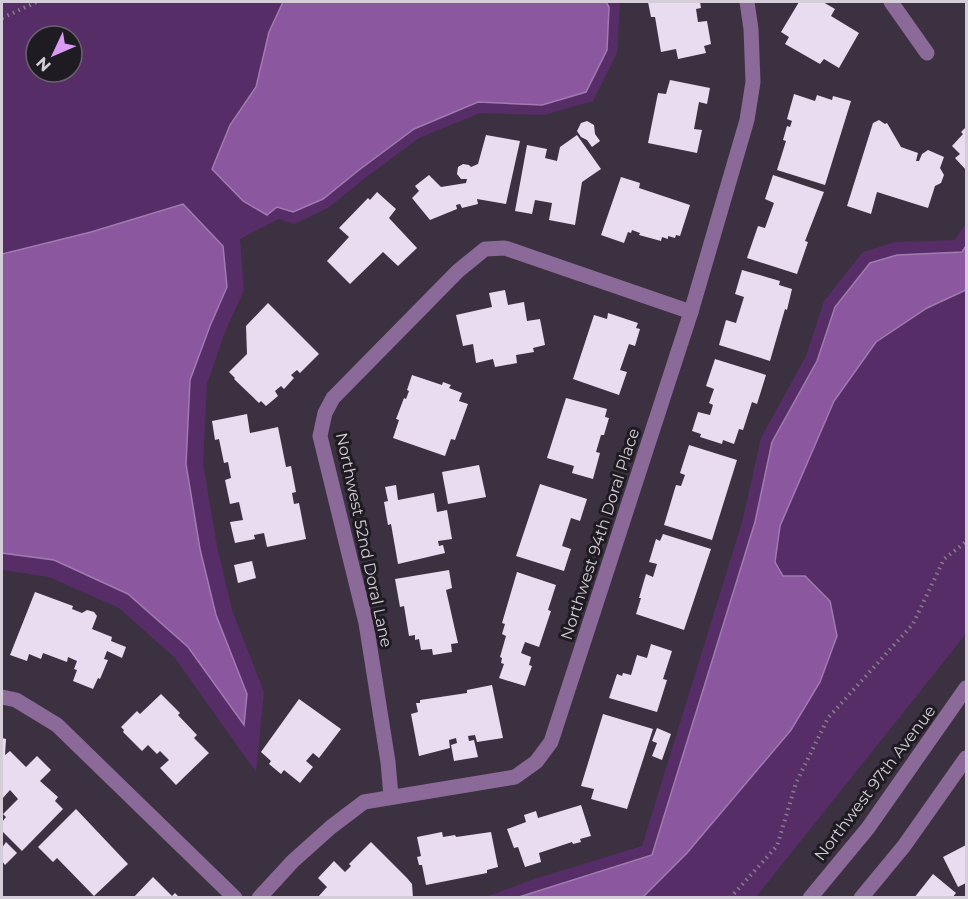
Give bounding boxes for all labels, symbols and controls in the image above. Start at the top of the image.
north arrow [24,24,84,84]
text: N [32,53,55,75]
street label: Northwest 94th Doral Place [557,426,643,642]
street label: Northwest 52nd Doral Lane [332,431,396,649]
street label: Northwest 97th Avenue [810,702,940,864]

